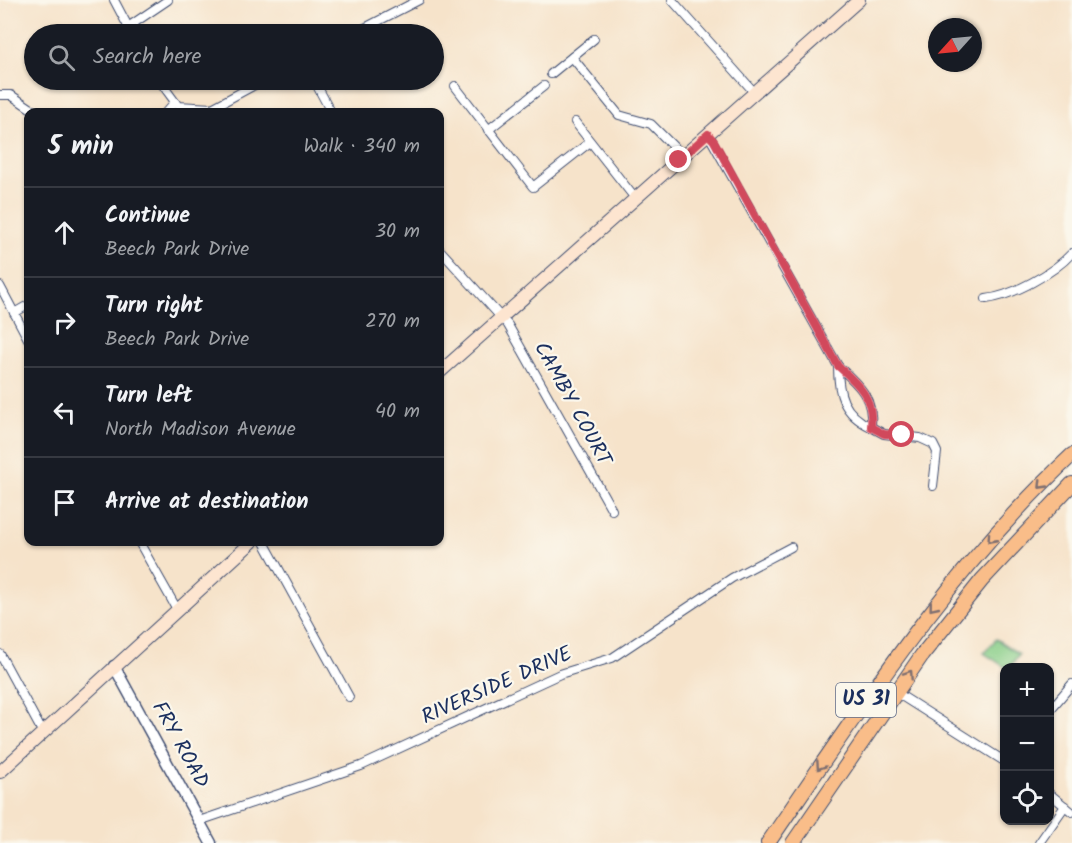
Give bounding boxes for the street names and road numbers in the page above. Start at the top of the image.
street label: CAMBY COURT [524,336,621,474]
street label: RIVERSIDE DRIVE [416,638,578,734]
road number: US 31 [836,683,896,717]
street label: FRY ROAD [142,695,218,795]

